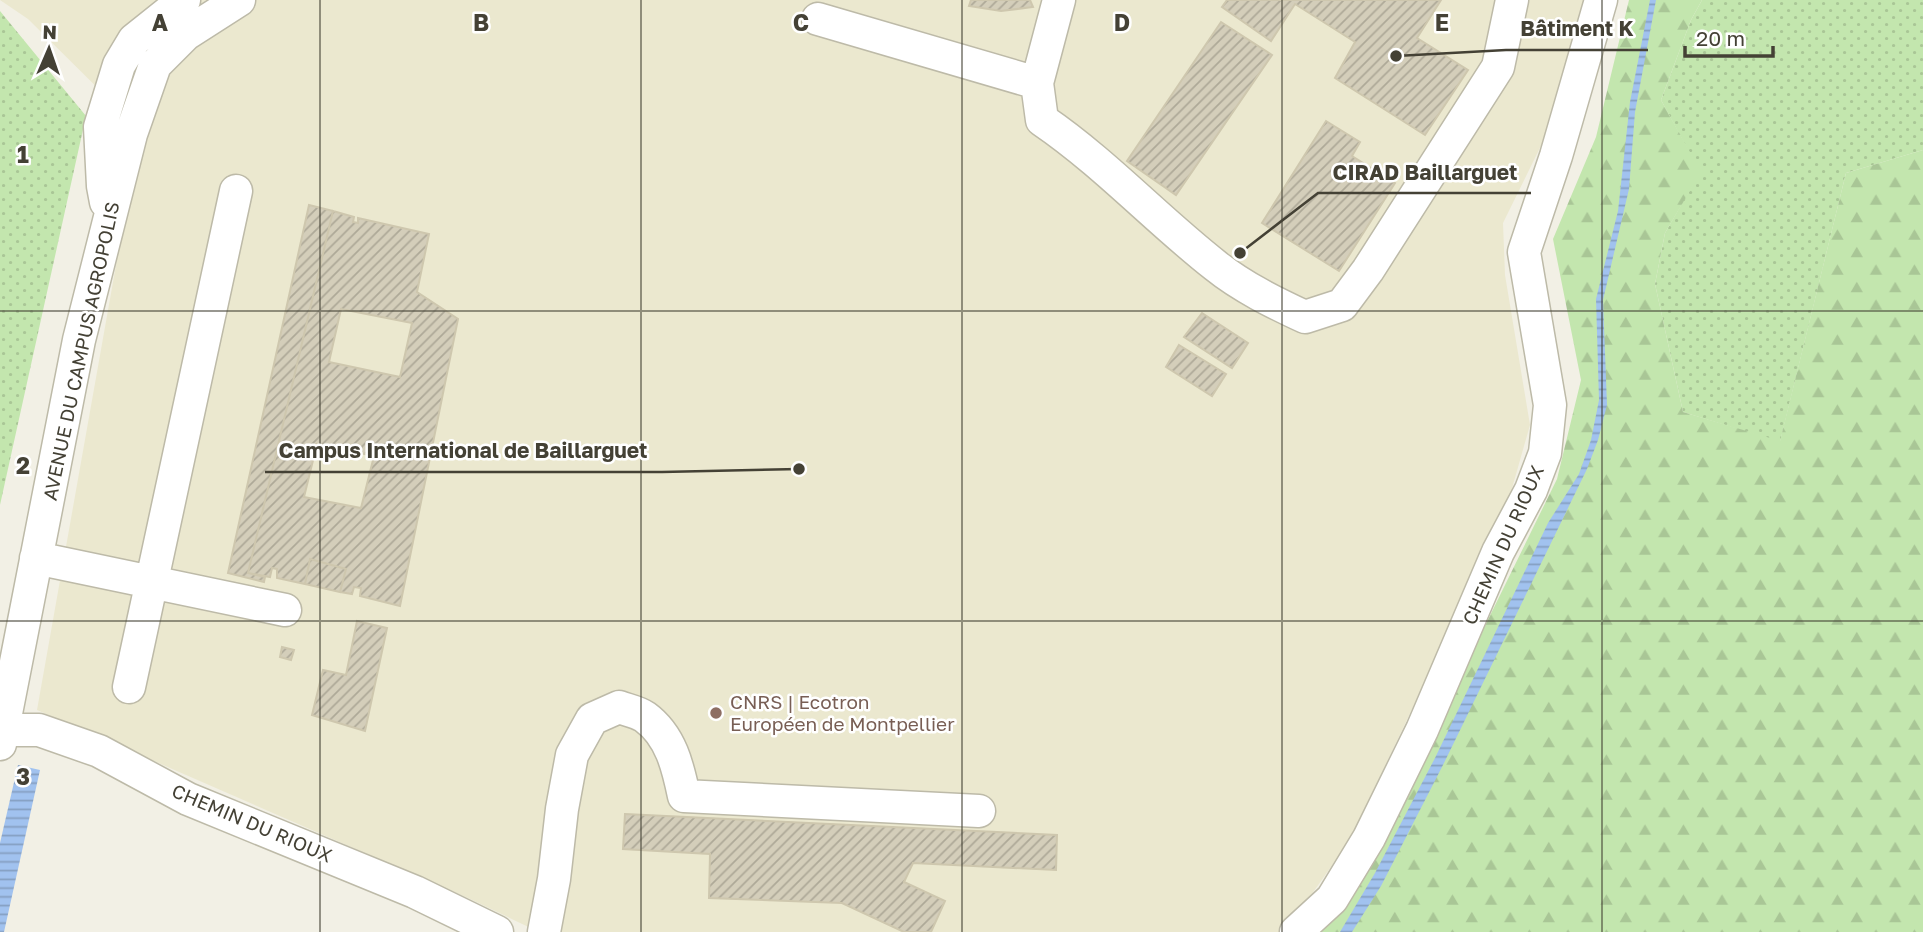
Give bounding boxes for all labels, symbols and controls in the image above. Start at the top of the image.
text: A [152,8,169,36]
text: B [473,8,489,36]
text: C [793,8,809,36]
text: D [1114,8,1130,36]
text: E [1435,8,1449,36]
callout: Bâtiment K [1506,8,1648,50]
north arrow [14,14,84,84]
scale bar [1685,14,1772,58]
text: Bâtiment K [1520,15,1634,41]
text: N [42,20,57,43]
text: 20 m [1696,25,1745,51]
text: 1 [17,140,29,168]
callout: CIRAD Baillarguet [1318,151,1531,193]
text: CIRAD Baillarguet [1333,159,1517,185]
street label: AVENUE DU CAMPUS AGROPOLIS [38,199,123,502]
callout: Campus International de Baillarguet [265,430,662,472]
text: Campus International de Baillarguet [278,437,648,463]
text: 2 [16,451,30,479]
street label: CHEMIN DU RIOUX [1457,462,1548,628]
place label: CNRS | Ecotron Européen de Montpellier [730,690,955,735]
marker: CNRS | Ecotron Européen de Montpellier [708,705,724,721]
text: 3 [16,762,30,790]
street label: CHEMIN DU RIOUX [169,778,336,867]

